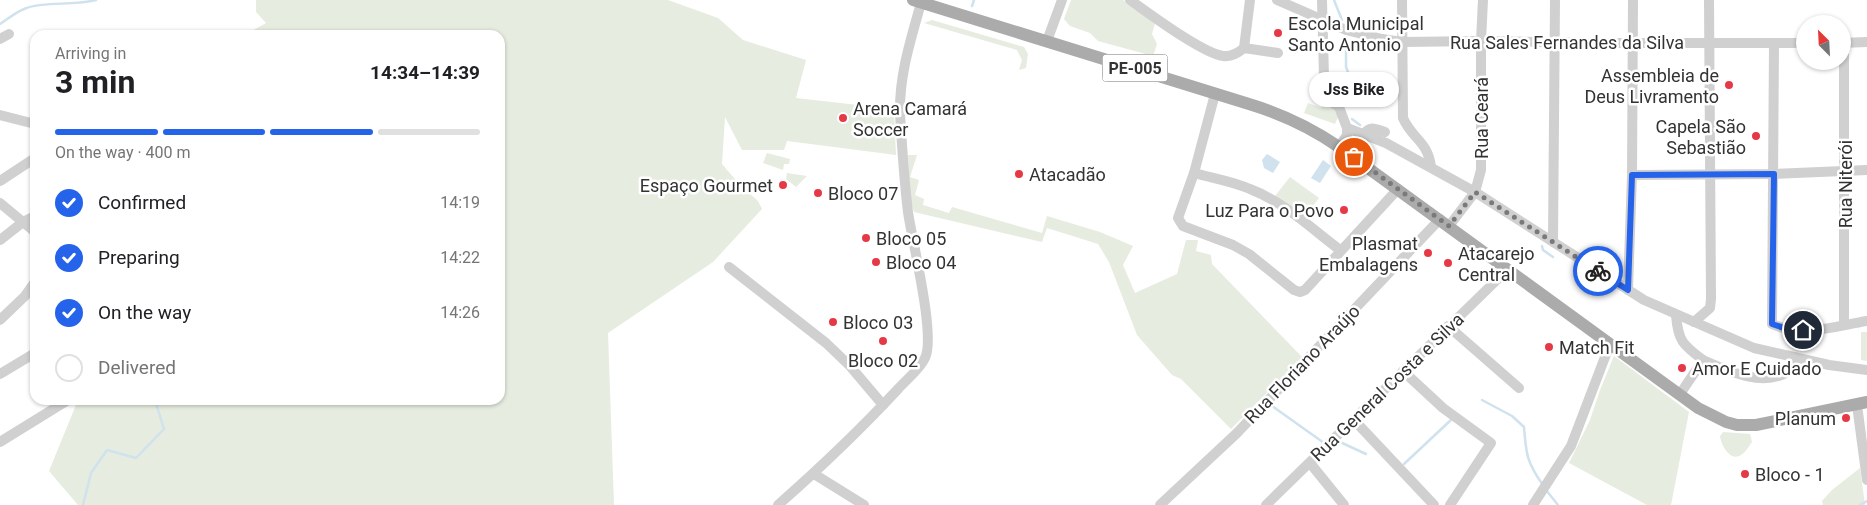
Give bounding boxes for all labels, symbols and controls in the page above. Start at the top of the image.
place label: Escola Municipal Santo Antonio [1288,13,1424,55]
north arrow [1796,15,1851,70]
map controls [1796,15,1851,70]
marker: Escola Municipal Santo Antonio [1272,27,1284,39]
street label: Rua Sales Fernandes da Silva [1450,32,1684,53]
text: Arriving in [55,44,126,63]
road number: PE-005 [1102,54,1168,82]
text: 14:34–14:39 [370,61,480,84]
text: 3 min [55,63,135,101]
place label: Assembleia de Deus Livramento [1584,65,1719,107]
callout: Jss Bike [1309,72,1399,107]
street label: Rua Ceará [1471,77,1492,159]
marker: Assembleia de Deus Livramento [1723,79,1735,91]
text: Jss Bike [1324,80,1384,99]
place label: Arena Camará Soccer [853,98,967,140]
marker: Arena Camará Soccer [837,112,849,124]
place label: Capela São Sebastião [1655,116,1746,158]
marker: Capela São Sebastião [1750,130,1762,142]
pin [1333,136,1375,178]
street label: Rua Niterói [1835,140,1856,228]
text: On the way · 400 m [55,143,191,162]
icon: bag [1340,143,1368,171]
place label: Atacadão [1029,164,1106,185]
marker: Atacadão [1013,168,1025,180]
place label: Espaço Gourmet [640,175,773,196]
marker: Espaço Gourmet [777,179,789,191]
place label: Bloco 07 [828,183,898,204]
marker: Bloco 07 [812,187,824,199]
icon: check [55,189,83,217]
text: Confirmed [98,191,186,214]
text: 14:19 [440,193,480,212]
place label: Luz Para o Povo [1205,200,1334,221]
marker: Luz Para o Povo [1338,204,1350,216]
place label: Bloco 05 [876,228,946,249]
marker: Bloco 05 [860,232,872,244]
place label: Plasmat Embalagens [1319,233,1418,275]
place label: Atacarejo Central [1458,243,1535,285]
icon: check [55,244,83,272]
text: Preparing [98,246,180,269]
courier [1573,246,1623,296]
marker: Plasmat Embalagens [1422,247,1434,259]
text: 14:22 [440,248,480,267]
place label: Bloco 04 [886,252,956,273]
marker: Bloco 04 [870,256,882,268]
marker: Atacarejo Central [1442,257,1454,269]
icon: bike [1584,257,1612,285]
icon: check [55,299,83,327]
street label: Rua Floriano Araújo [1240,300,1364,428]
text: On the way [98,301,191,324]
text: 14:26 [440,303,480,322]
street label: Rua General Costa e Silva [1306,309,1468,465]
pin [1782,309,1824,351]
place label: Bloco 03 [843,312,913,333]
marker: Bloco 03 [827,316,839,328]
icon: home [1789,316,1817,344]
marker: Bloco 02 [877,335,889,347]
place label: Match Fit [1559,337,1635,358]
marker: Match Fit [1543,341,1555,353]
place label: Bloco 02 [848,350,918,371]
text: Delivered [98,356,176,379]
place label: Amor E Cuidado [1692,358,1821,379]
marker: Amor E Cuidado [1676,362,1688,374]
place label: Planum [1775,408,1836,429]
marker: Planum [1840,412,1852,424]
place label: Bloco - 1 [1755,464,1825,485]
marker: Bloco - 1 [1739,468,1751,480]

